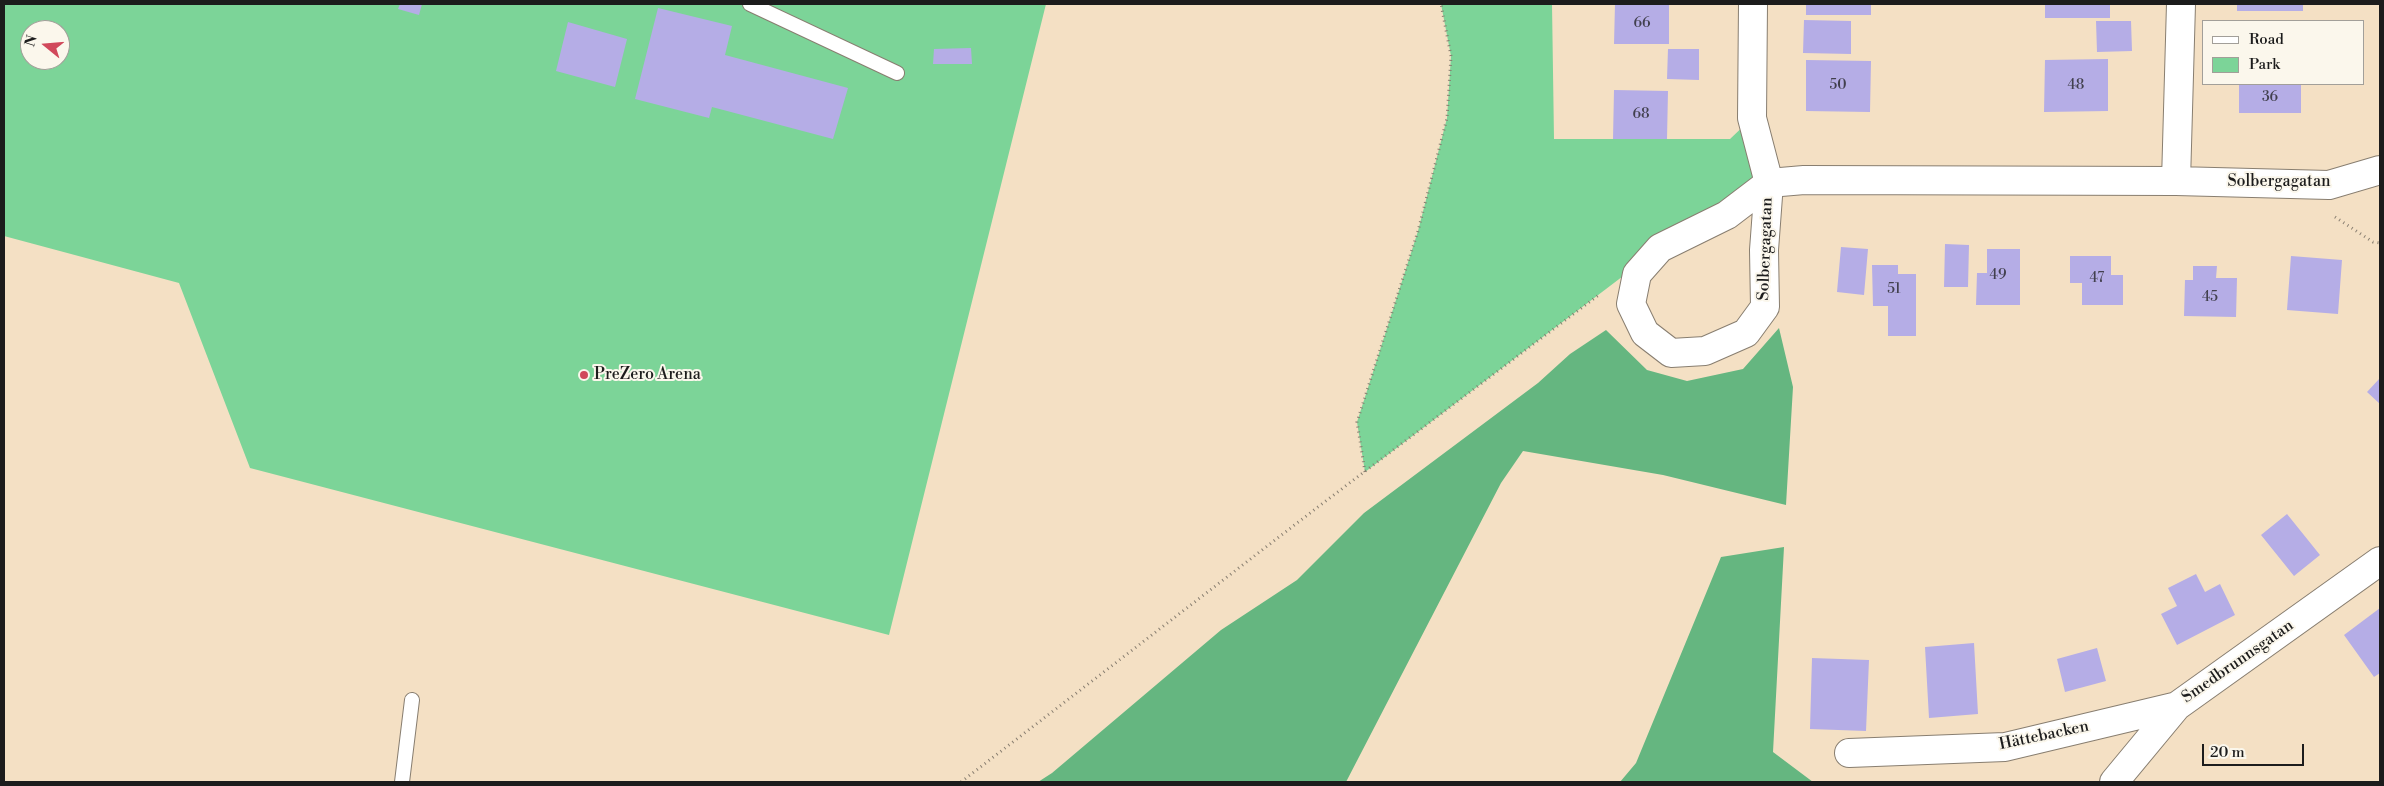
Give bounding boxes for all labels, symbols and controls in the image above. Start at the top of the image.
house number: 66 [1634,16,1650,32]
north arrow [20,20,70,70]
legend [2202,20,2364,85]
text: Road [2249,30,2284,49]
text: N [21,33,42,49]
text: Park [2249,55,2280,74]
house number: 50 [1830,78,1846,94]
house number: 48 [2068,78,2084,94]
house number: 36 [2262,90,2278,106]
house number: 68 [1632,107,1650,123]
street label: Solbergagatan [2227,172,2331,192]
street label: Solbergagatan [1755,197,1777,301]
house number: 49 [1990,268,2006,284]
house number: 47 [2090,271,2104,287]
house number: 51 [1887,282,1901,298]
house number: 45 [2202,290,2218,306]
place label: PreZero Arena [594,365,701,385]
marker: PreZero Arena [578,369,590,381]
street label: Smedbrunnsgatan [2178,616,2298,708]
street label: Hättebacken [1997,717,2091,755]
scale bar [2204,734,2306,766]
text: 20 m [2210,743,2245,762]

